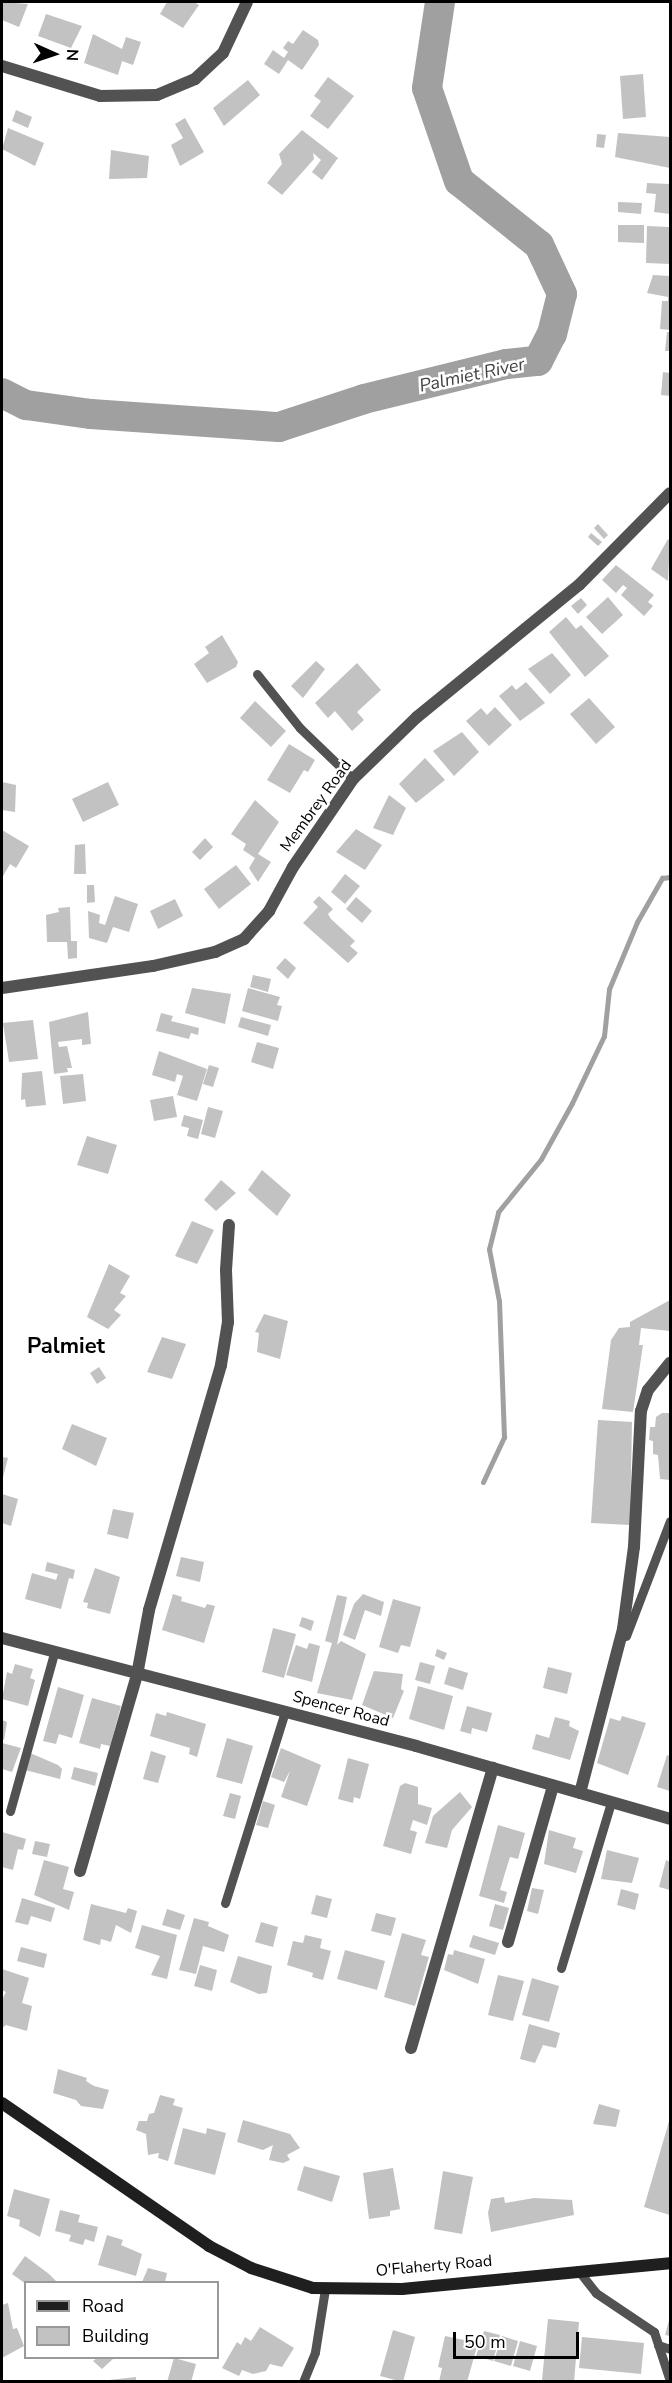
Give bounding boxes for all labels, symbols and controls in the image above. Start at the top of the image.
north arrow [24,24,84,84]
text: N [61,48,83,61]
water label: Palmiet River [417,353,527,397]
street label: Membrey Road [276,756,356,856]
district label: Palmiet [27,1334,105,1360]
street label: Spencer Road [290,1687,392,1731]
street label: O'Flaherty Road [375,2251,493,2281]
legend [24,2281,219,2359]
text: Road [82,2294,124,2318]
scale bar [456,2320,582,2358]
text: Building [82,2324,149,2348]
text: 50 m [464,2330,506,2354]

